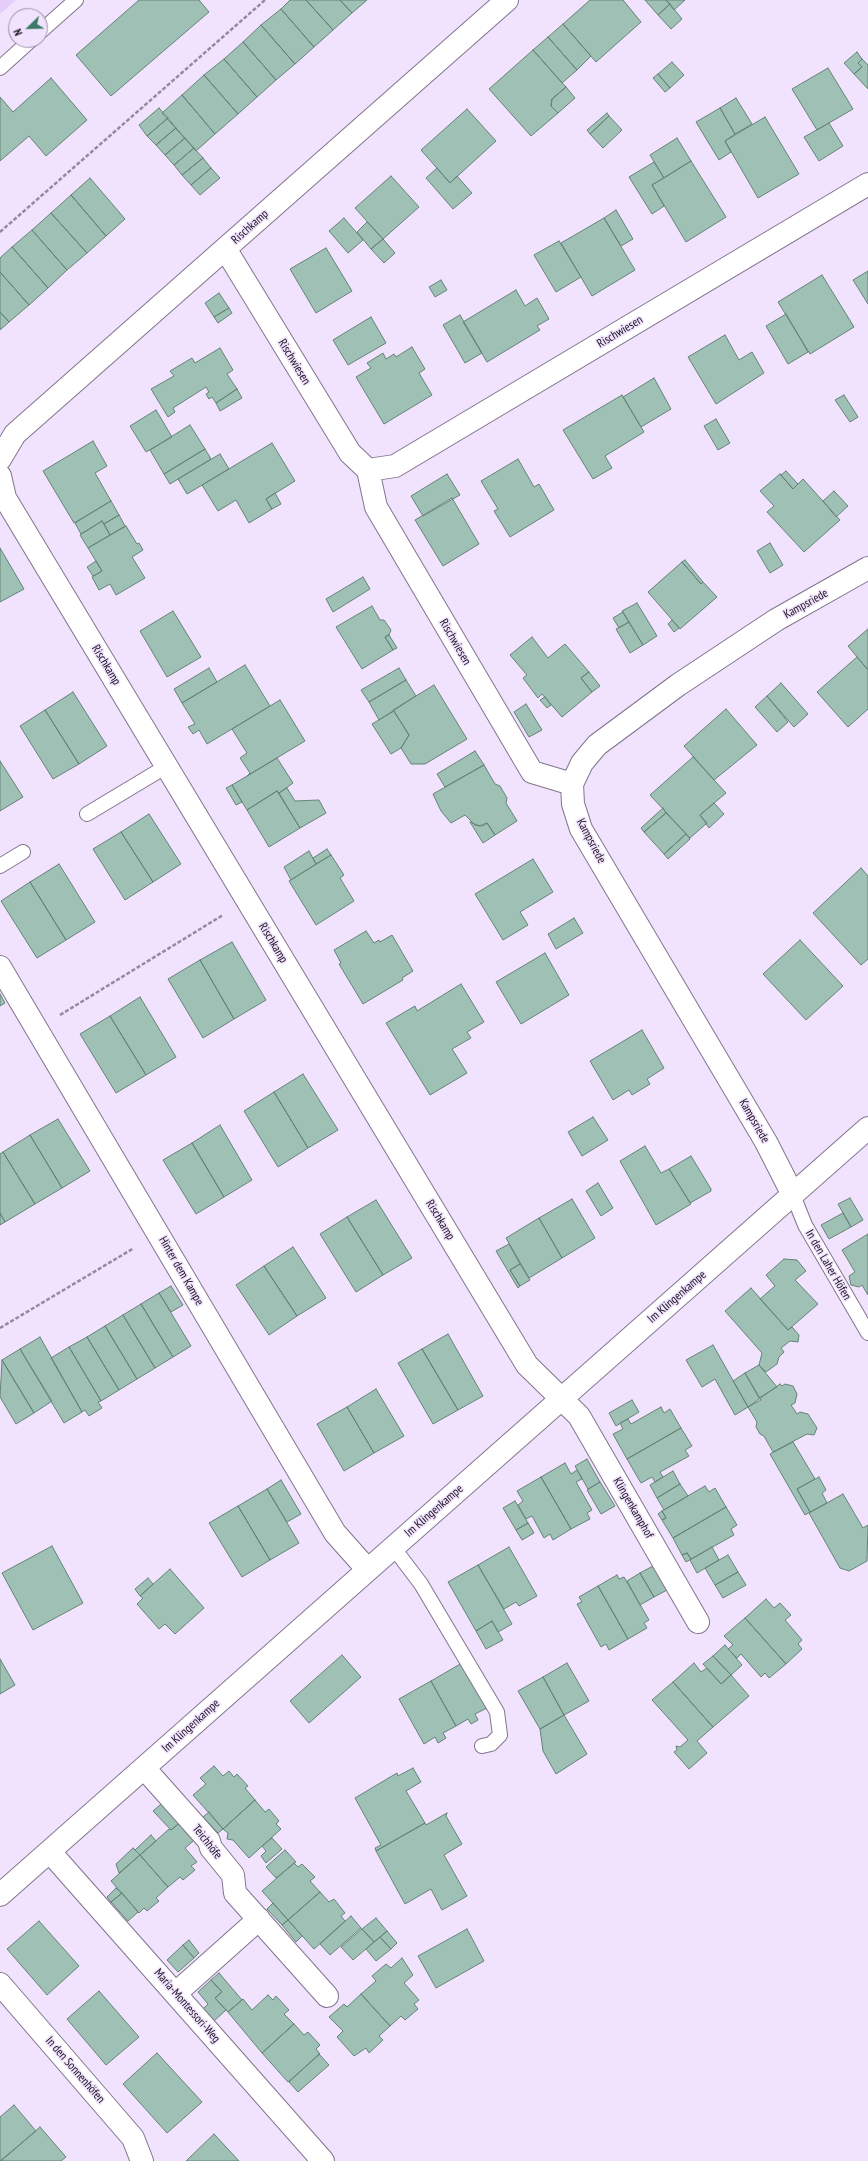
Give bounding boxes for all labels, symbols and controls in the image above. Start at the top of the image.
north arrow [8,8,48,48]
text: N [10,27,25,38]
street label: Rischkamp [229,207,271,247]
street label: Rischwiesen [594,313,646,351]
street label: Rischwiesen [275,336,313,388]
street label: Kampsriede [781,586,831,622]
street label: Rischwiesen [436,616,474,668]
street label: Rischkamp [88,642,124,688]
street label: Kampsriede [573,816,609,866]
street label: Rischkamp [255,920,291,966]
street label: Kampsriede [736,1096,772,1146]
street label: Rischkamp [422,1197,458,1243]
street label: In den Laher Höfen [802,1227,854,1303]
street label: Hinter dem Kampe [155,1234,207,1308]
street label: Im Klingenkampe [645,1268,709,1326]
street label: Klingenkamphof [610,1475,656,1541]
street label: Im Klingenkampe [402,1482,466,1540]
street label: Im Klingenkampe [159,1696,223,1756]
street label: Teichhöfe [189,1822,225,1862]
street label: Maria-Montessori-Weg [151,1966,223,2046]
street label: In den Sonnenhöfen [42,2034,108,2106]

